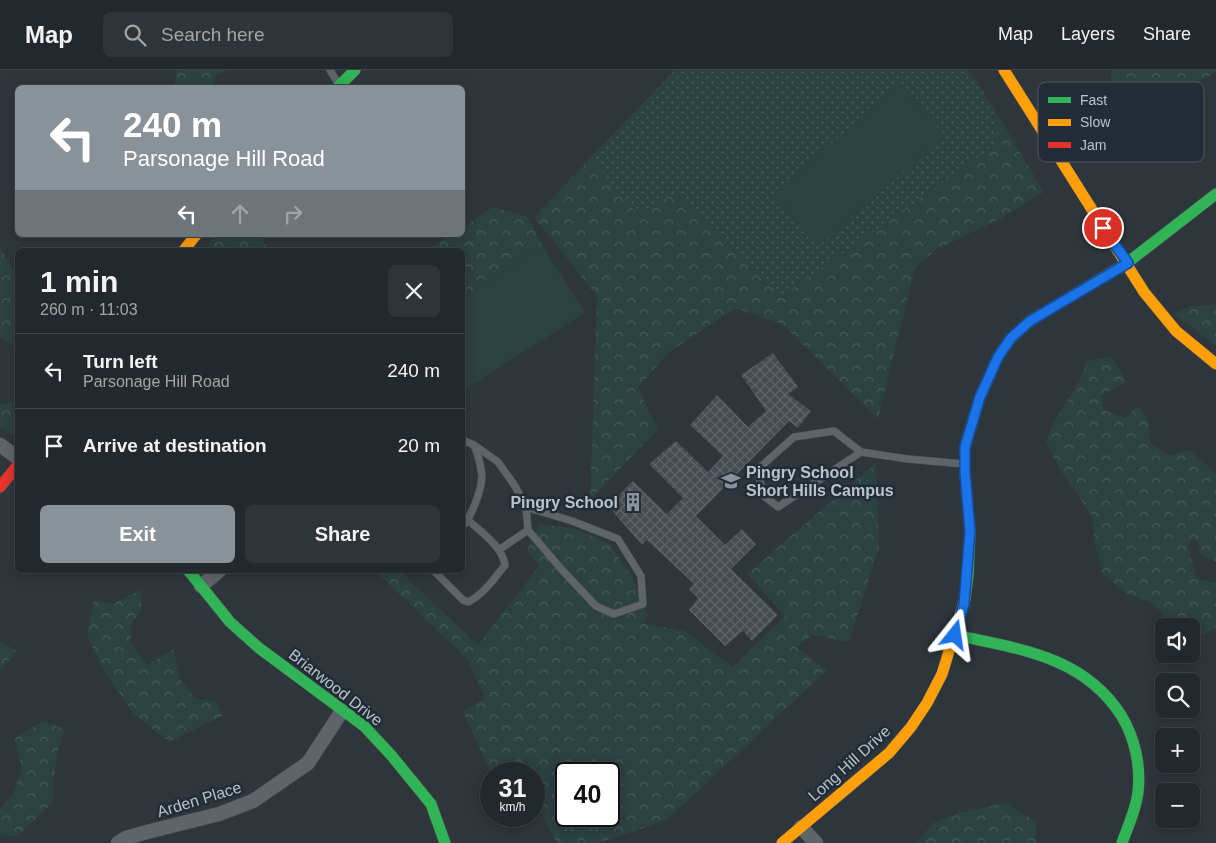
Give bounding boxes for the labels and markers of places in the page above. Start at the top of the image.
pin [1082,207,1124,249]
place label: Pingry School Short Hills Campus [746,464,894,499]
school or university icon: Pingry School Short Hills Campus [720,470,742,492]
building icon: Pingry School [622,491,644,513]
place label: Pingry School [510,494,618,511]

